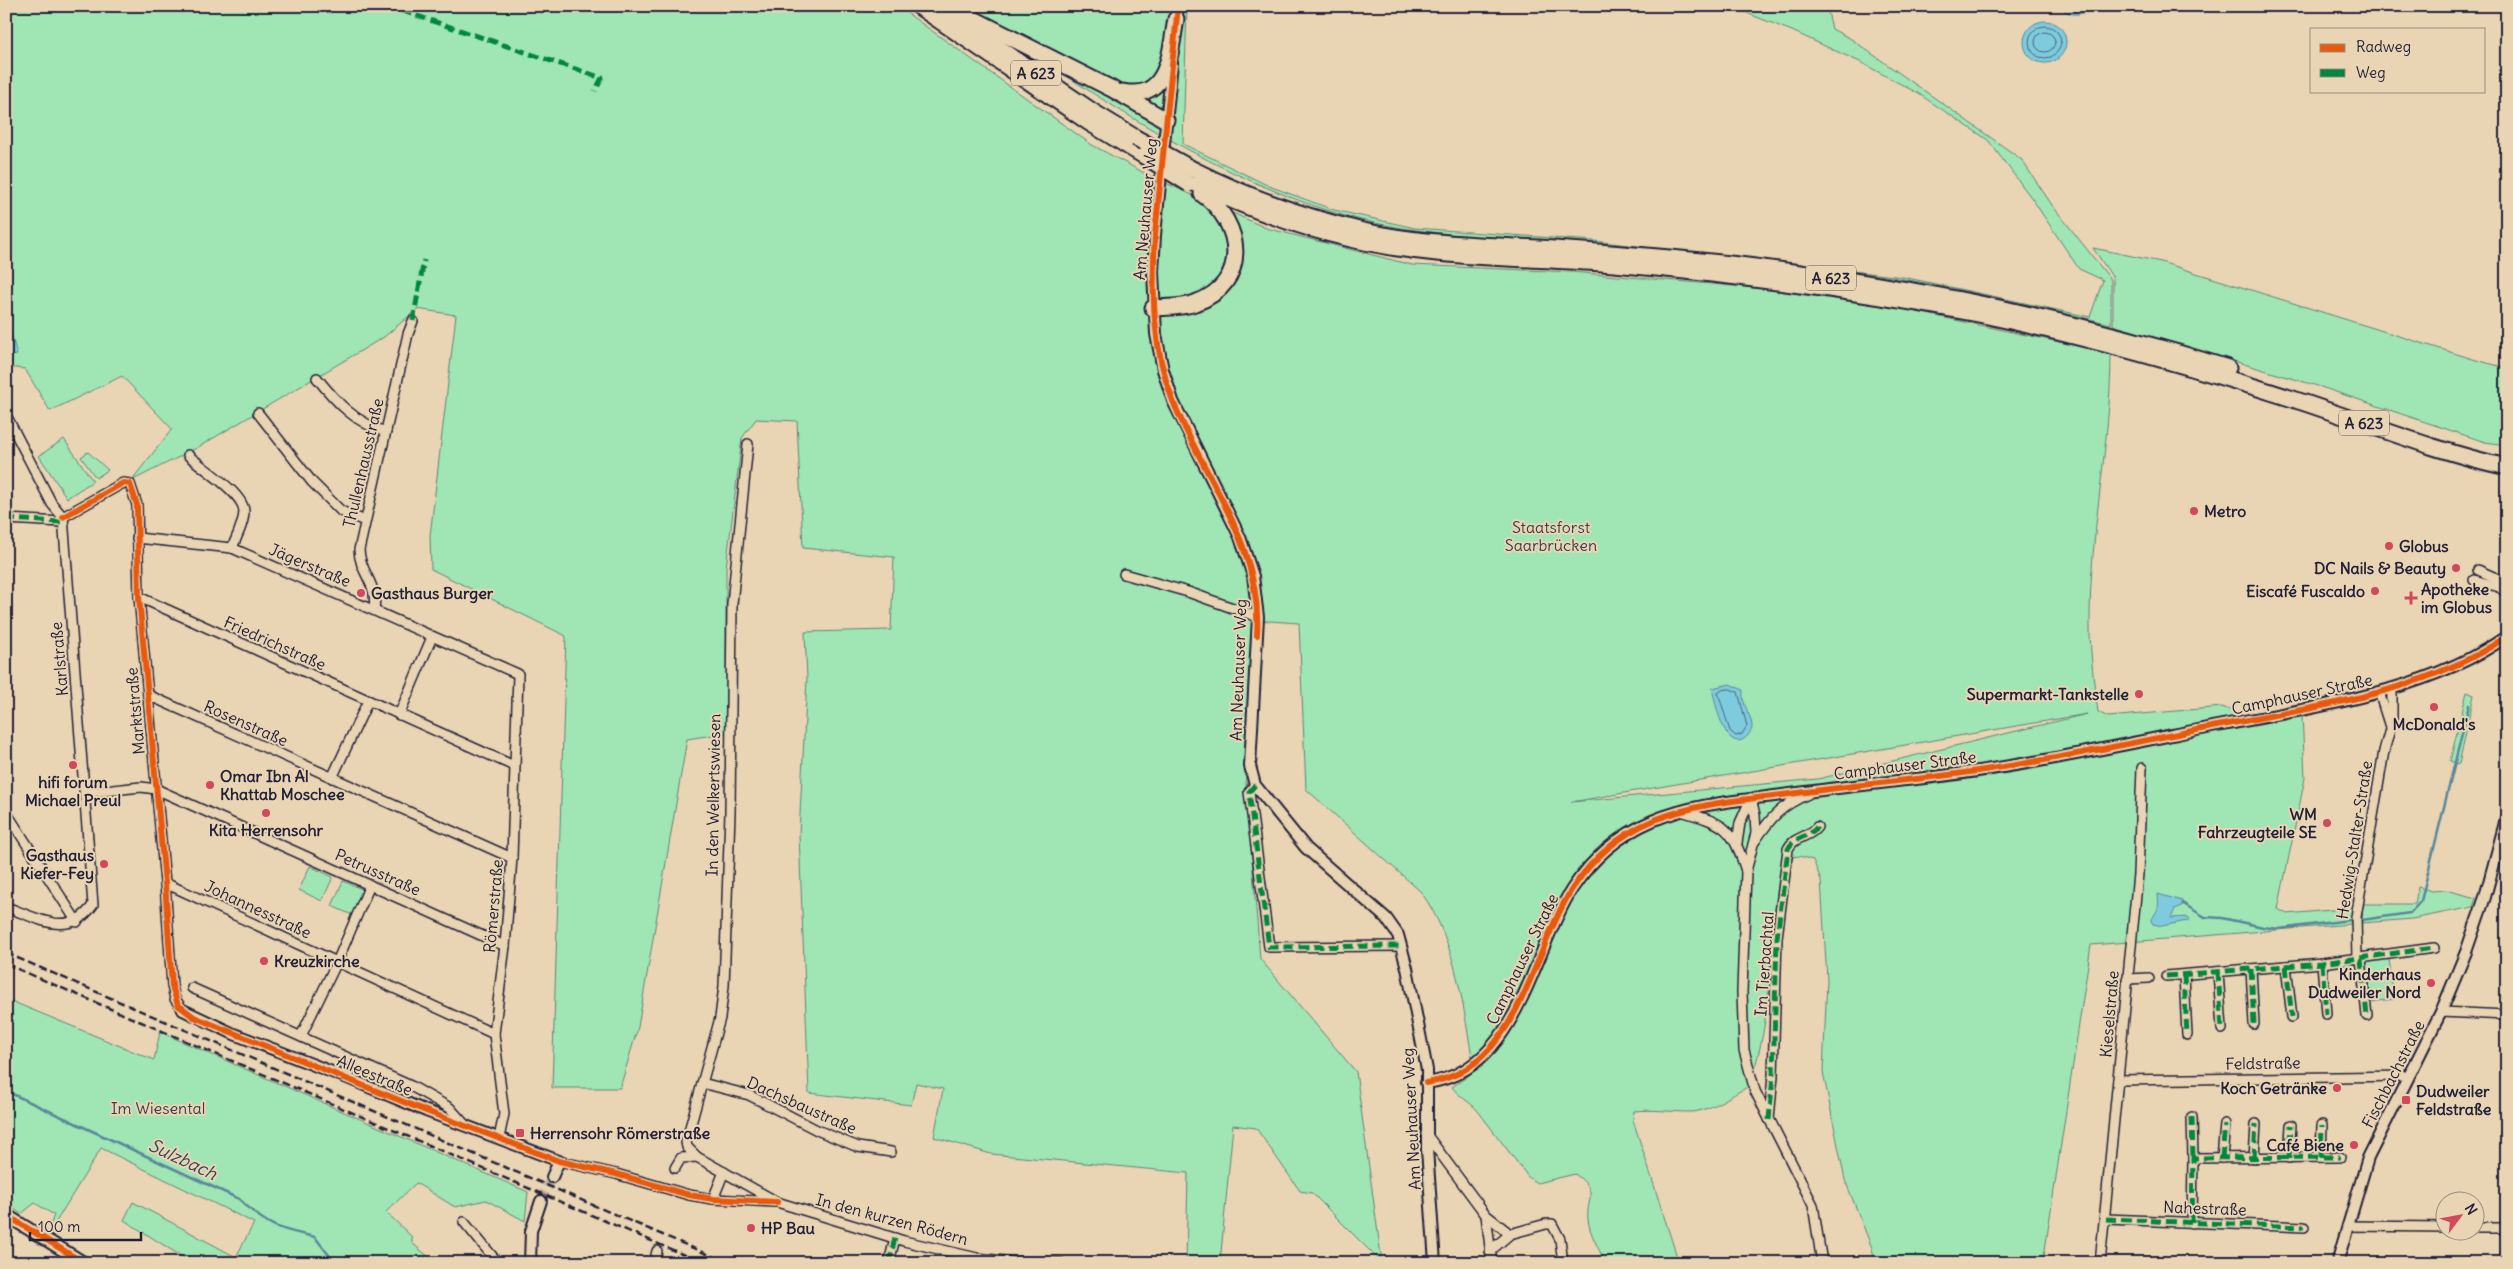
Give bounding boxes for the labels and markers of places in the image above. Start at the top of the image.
place label: Metro [2204,501,2246,521]
marker: Metro [2188,505,2200,517]
place label: Globus [2399,536,2449,556]
marker: Globus [2383,540,2395,552]
place label: DC Nails & Beauty [2314,558,2446,579]
marker: DC Nails & Beauty [2450,562,2462,574]
place label: Apotheke im Globus [2421,579,2492,617]
place label: Eiscafé Fuscaldo [2246,581,2365,601]
place label: Gasthaus Burger [371,583,494,604]
marker: Eiscafé Fuscaldo [2369,585,2381,597]
marker: Gasthaus Burger [355,587,367,599]
marker: Apotheke im Globus [2405,592,2417,604]
place label: Supermarkt-Tankstelle [1967,684,2129,705]
marker: Supermarkt-Tankstelle [2133,688,2145,700]
marker: McDonald's [2428,701,2440,713]
place label: McDonald's [2393,714,2475,734]
marker: hifi forum Michael Preul [67,759,79,771]
place label: Omar Ibn Al Khattab Moschee [220,766,345,804]
place label: hifi forum Michael Preul [25,772,121,810]
marker: Omar Ibn Al Khattab Moschee [204,779,216,791]
place label: WM Fahrzeugteile SE [2198,804,2317,843]
marker: Kita Herrensohr [260,807,272,819]
marker: WM Fahrzeugteile SE [2321,817,2333,829]
place label: Kita Herrensohr [209,820,324,840]
place label: Gasthaus Kiefer-Fey [20,845,94,884]
marker: Gasthaus Kiefer-Fey [98,858,110,870]
place label: Kreuzkirche [274,951,360,971]
marker: Kreuzkirche [258,955,270,967]
place label: Kinderhaus Dudweiler Nord [2308,964,2422,1002]
marker: Kinderhaus Dudweiler Nord [2425,977,2437,989]
place label: Koch Getränke [2220,1078,2327,1098]
place label: Dudweiler Feldstraße [2416,1081,2492,1119]
marker: Koch Getränke [2331,1082,2343,1094]
marker: Dudweiler Feldstraße [2400,1094,2412,1106]
place label: Herrensohr Römerstraße [530,1123,710,1143]
marker: Herrensohr Römerstraße [514,1127,526,1139]
place label: Café Biene [2267,1135,2344,1155]
marker: Café Biene [2348,1139,2360,1151]
place label: HP Bau [761,1218,815,1238]
marker: HP Bau [745,1222,757,1234]

